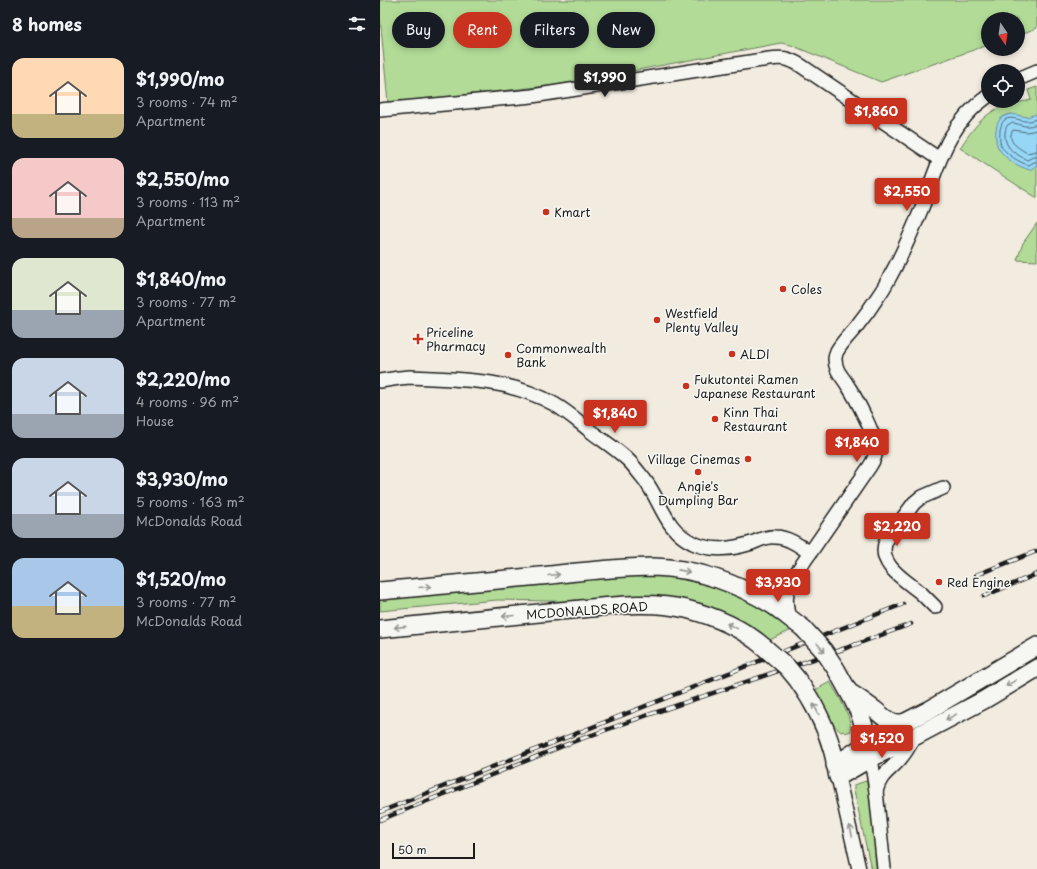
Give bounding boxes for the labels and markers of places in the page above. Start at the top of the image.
pin: $1,990 [572,64,638,98]
pin: $1,860 [843,98,909,132]
pin: $2,550 [874,178,940,212]
place label: Kmart [554,203,591,221]
marker: Kmart [541,207,551,217]
place label: Coles [791,280,822,298]
marker: Coles [778,284,788,294]
place label: Westfield Plenty Valley [665,304,738,336]
marker: Westfield Plenty Valley [652,315,662,325]
place label: Priceline Pharmacy [426,323,486,355]
marker: Priceline Pharmacy [413,334,423,344]
place label: Commonwealth Bank [516,339,606,371]
place label: ALDI [740,345,770,363]
marker: ALDI [727,349,737,359]
marker: Commonwealth Bank [503,350,513,360]
place label: Fukutontei Ramen Japanese Restaurant [694,370,816,402]
marker: Fukutontei Ramen Japanese Restaurant [681,381,691,391]
pin: $1,840 [582,400,648,434]
place label: Kinn Thai Restaurant [723,403,787,435]
marker: Kinn Thai Restaurant [710,414,720,424]
pin: $1,840 [824,429,890,463]
place label: Village Cinemas [648,450,740,468]
marker: Village Cinemas [743,454,753,464]
marker: Angie's Dumpling Bar [693,467,703,477]
place label: Angie's Dumpling Bar [658,477,739,509]
pin: $2,220 [864,513,930,547]
pin: $3,930 [745,569,811,603]
place label: Red Engine [947,573,1011,591]
marker: Red Engine [934,577,944,587]
pin: $1,520 [849,725,915,759]

